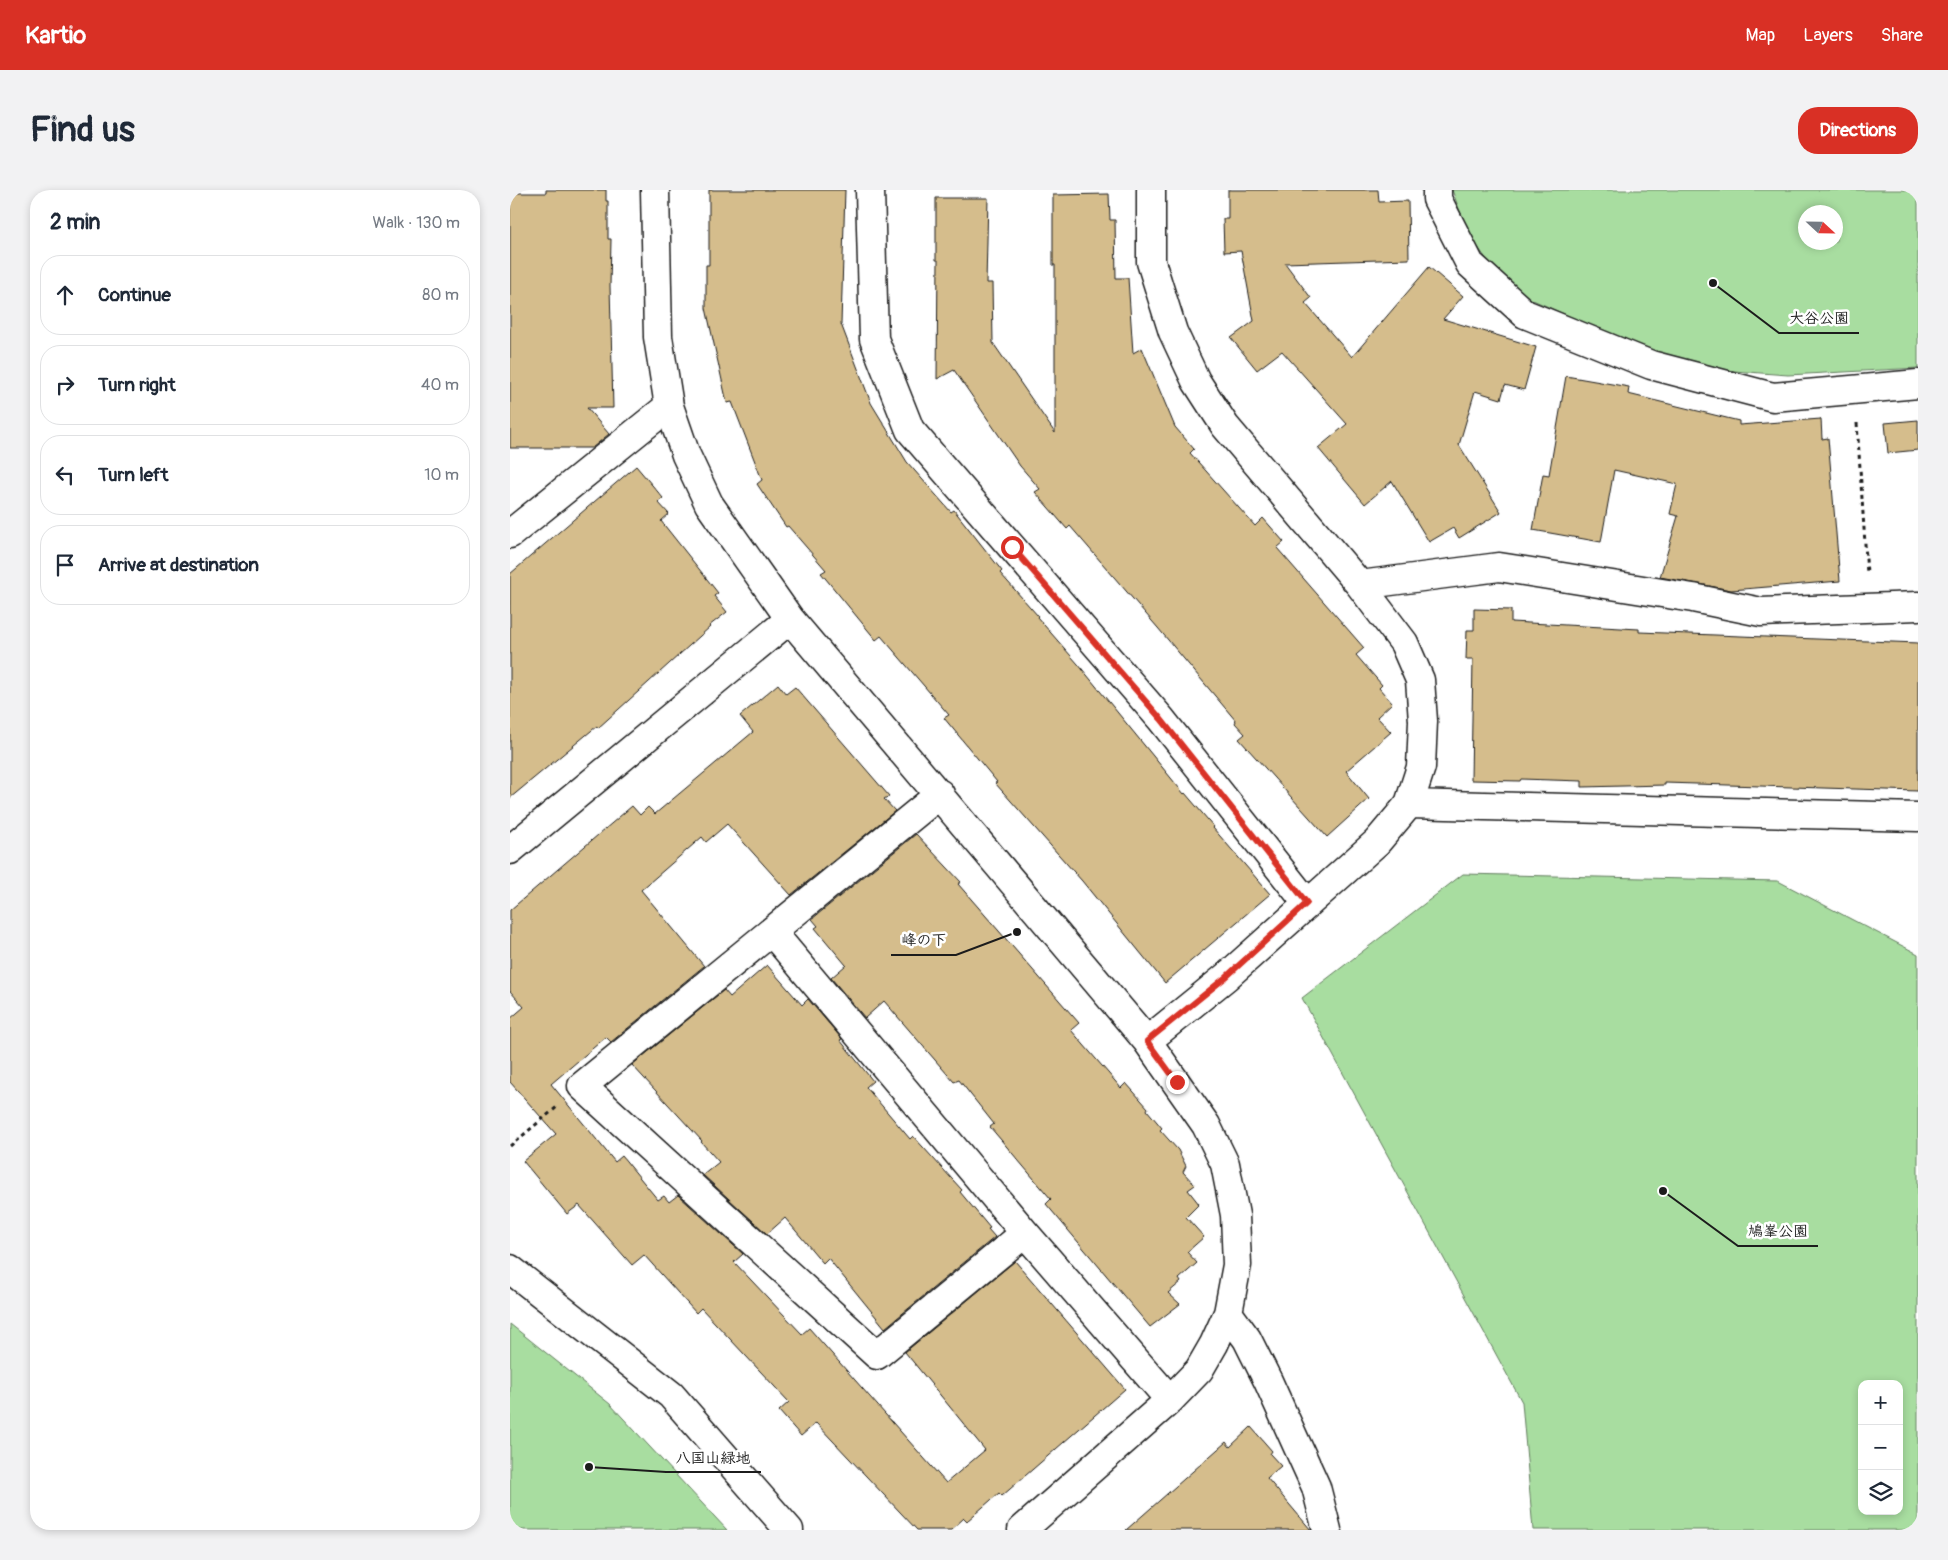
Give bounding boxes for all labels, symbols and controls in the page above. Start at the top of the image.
text: Kartio [25,21,86,50]
text: Map [1746,24,1775,47]
text: Layers [1803,24,1853,47]
text: Share [1881,24,1923,47]
button: Directions [1798,107,1918,154]
text: Find us [30,108,135,152]
north arrow [1798,205,1843,250]
text: 2 min [50,209,100,236]
text: Walk · 130 m [373,213,460,233]
icon: ahead [51,281,79,309]
text: Continue [98,283,171,307]
text: 80 m [422,285,459,305]
callout: 大谷公園 [1779,303,1859,333]
text: 大谷公園 [1789,309,1849,328]
icon: right [51,371,79,399]
text: Turn right [98,373,176,397]
text: 40 m [421,375,459,395]
icon: left [51,461,79,489]
text: Turn left [98,463,168,487]
text: 10 m [424,465,459,485]
route start [1001,536,1024,559]
icon: arrive [51,551,79,579]
text: Arrive at destination [98,553,259,577]
callout: 峰の下 [891,925,956,955]
text: 峰の下 [901,931,947,950]
route end [1166,1071,1189,1094]
callout: 鳩峯公園 [1738,1216,1818,1246]
text: 鳩峯公園 [1748,1222,1808,1241]
map controls [1858,1380,1903,1515]
button: + [1858,1380,1903,1425]
button: − [1858,1425,1903,1470]
callout: 八国山緑地 [666,1442,761,1472]
text: 八国山緑地 [675,1449,751,1468]
button: layers [1858,1470,1903,1515]

